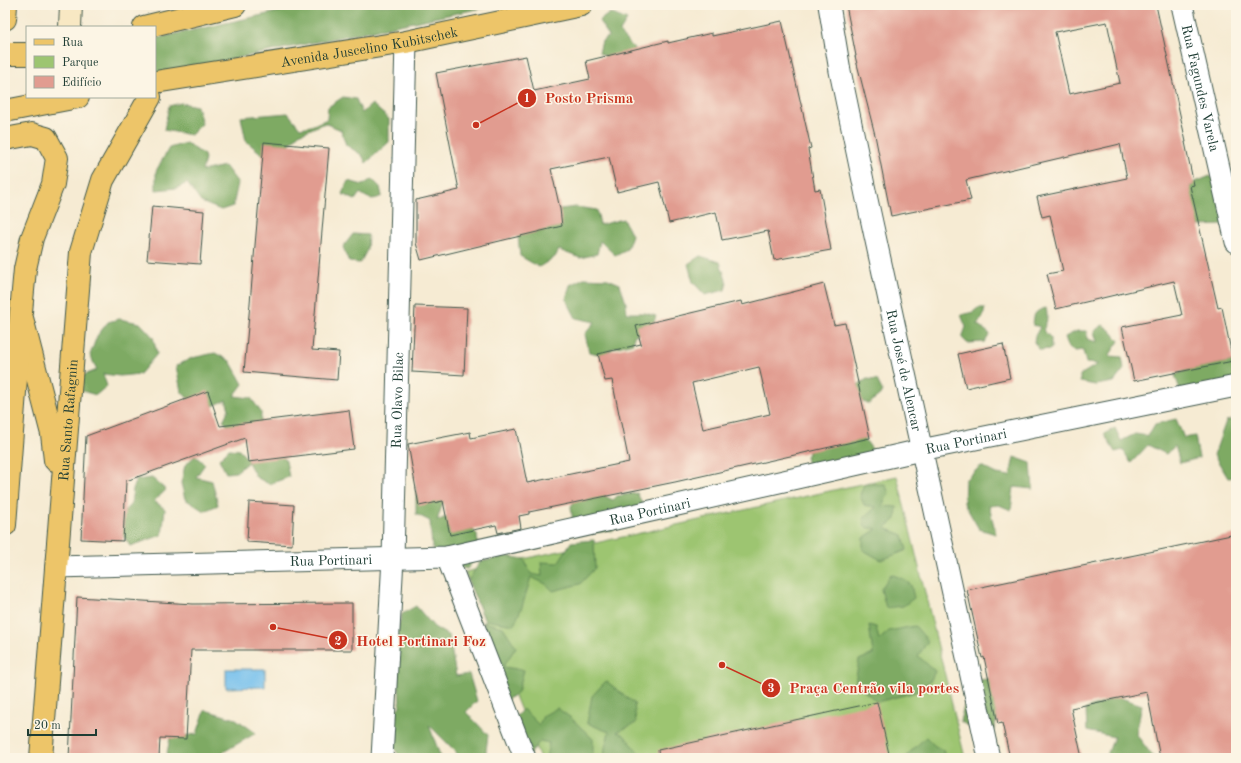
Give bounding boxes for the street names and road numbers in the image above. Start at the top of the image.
street label: Rua Fagundes Varela [1179,23,1221,153]
street label: Avenida Juscelino Kubitschek [280,25,459,70]
street label: Rua José de Alencar [883,308,923,433]
street label: Rua Olavo Bilac [390,352,406,449]
street label: Rua Santo Rafagnin [57,358,81,482]
street label: Rua Portinari [924,427,1008,457]
street label: Rua Portinari [608,496,692,528]
street label: Rua Portinari [289,553,373,569]

